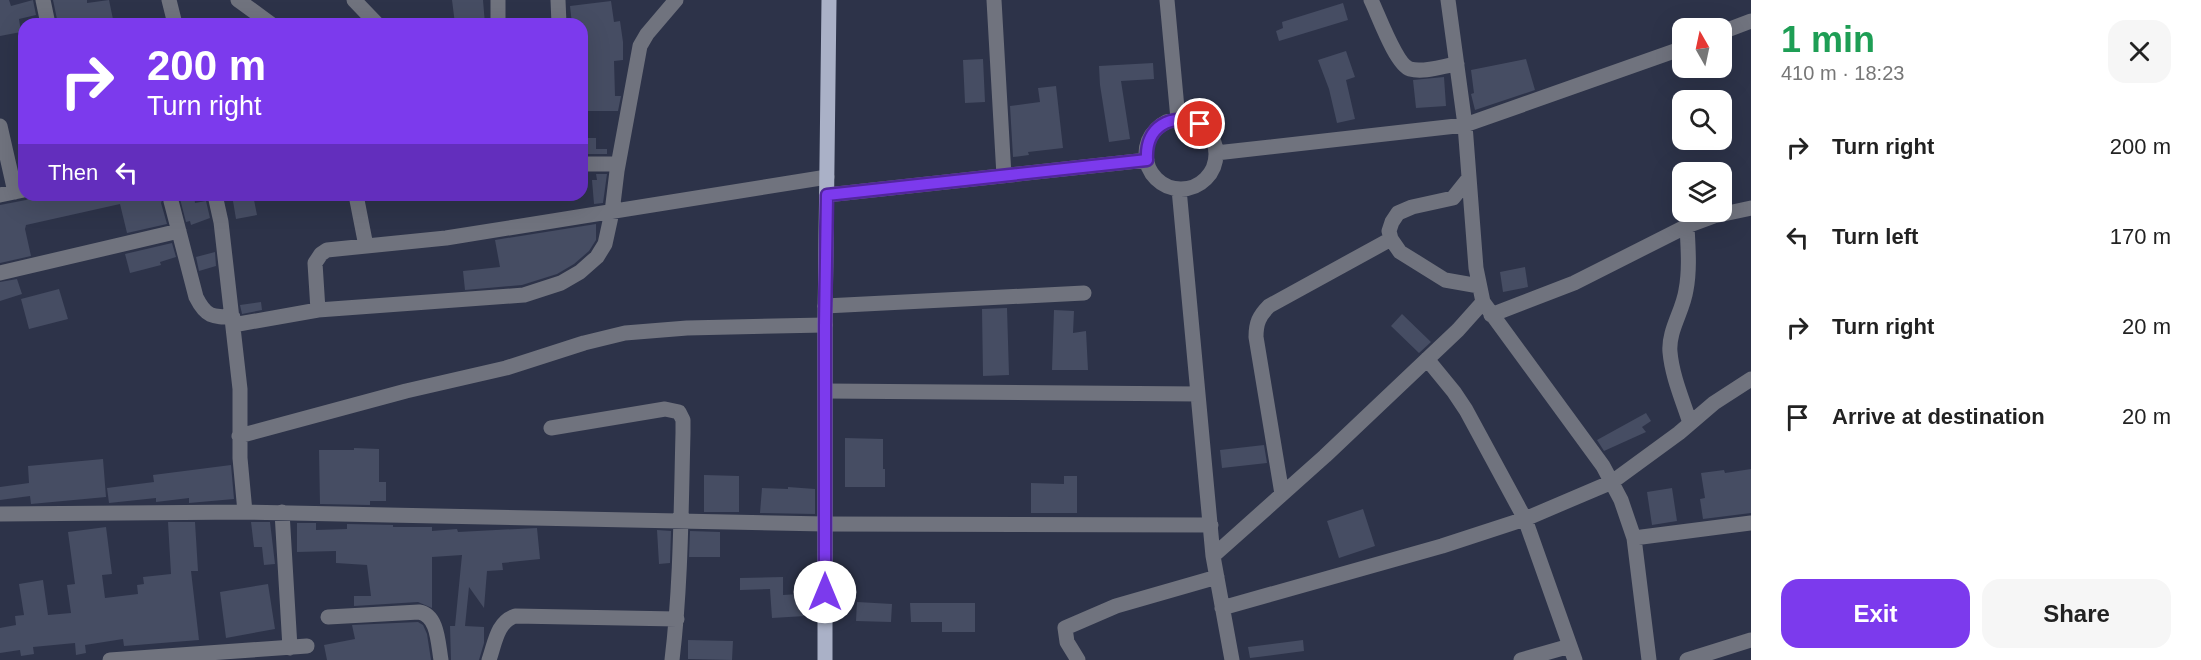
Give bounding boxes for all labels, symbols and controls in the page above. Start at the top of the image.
north arrow [1672,18,1732,78]
map controls [1672,18,1732,222]
text: 1 min [1781,19,1875,60]
button: close [2108,20,2171,83]
icon: right [48,42,126,120]
text: 200 m [147,42,266,89]
text: 410 m · 18:23 [1781,62,1904,84]
button: search [1672,90,1732,150]
text: Turn right [147,91,262,121]
pin [1174,98,1225,149]
icon: arrive [1183,107,1216,140]
icon: right [1781,131,1814,164]
text: Turn right [1832,134,1934,159]
text: 200 m [2110,134,2171,159]
icon: left [110,156,143,189]
text: Then [48,160,98,185]
button: layers [1672,162,1732,222]
icon: left [1781,221,1814,254]
text: Turn left [1832,224,1918,249]
text: 170 m [2110,224,2171,249]
icon: right [1781,311,1814,344]
text: Turn right [1832,314,1934,339]
text: 20 m [2122,314,2171,339]
icon: arrive [1781,401,1814,434]
text: Arrive at destination [1832,404,2045,429]
text: 20 m [2122,404,2171,429]
position arrow [793,560,857,624]
button: Exit [1781,579,1970,648]
button: Share [1982,579,2171,648]

